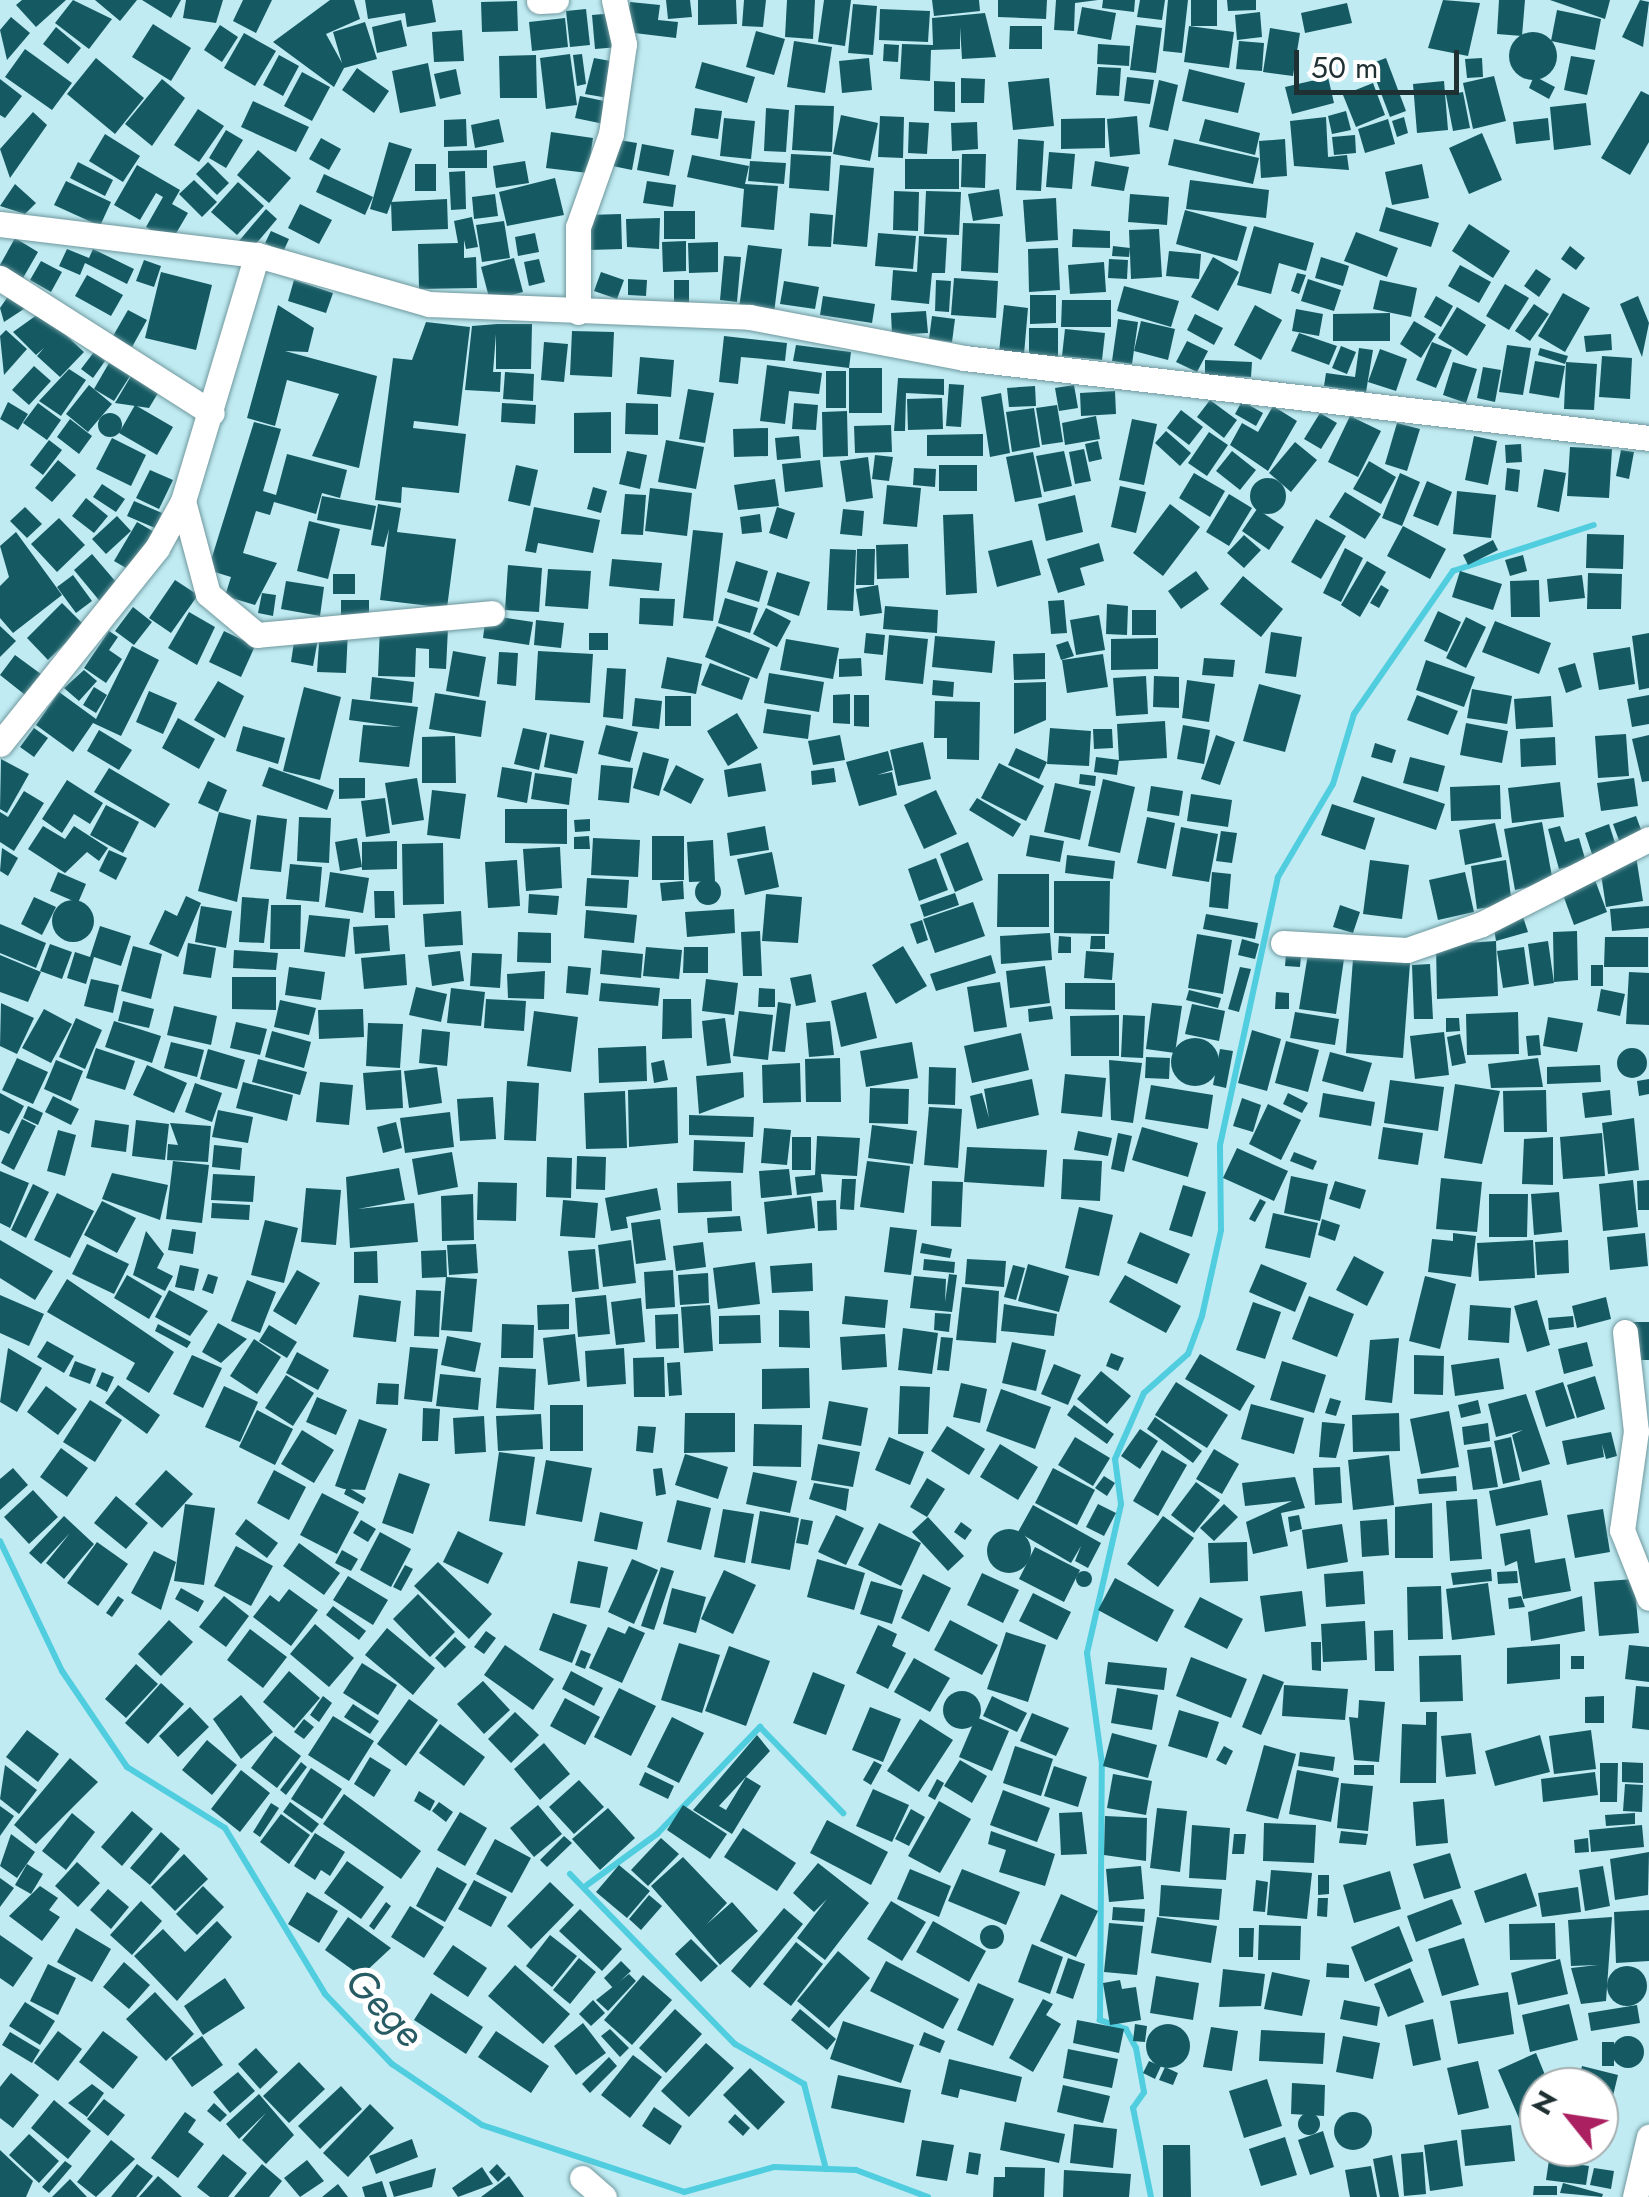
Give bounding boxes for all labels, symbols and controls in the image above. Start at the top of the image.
scale bar [1299,30,1464,92]
text: 50 m [1311,46,1378,89]
water label: Gege [336,1957,434,2057]
north arrow [1519,2067,1619,2167]
text: N [1521,2083,1568,2123]

